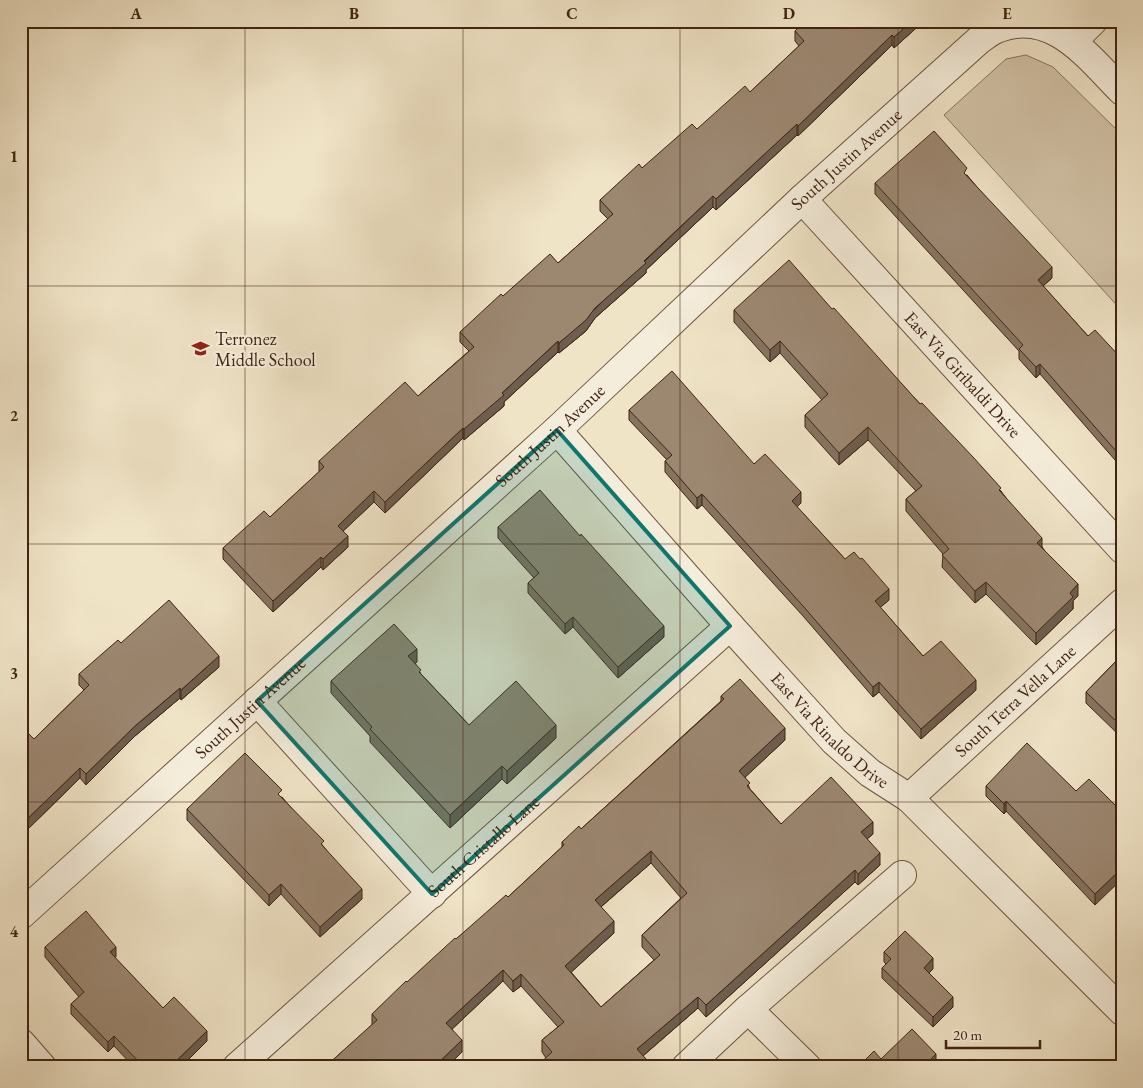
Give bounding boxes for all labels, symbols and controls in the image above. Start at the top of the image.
text: A [129,3,142,24]
text: B [349,3,359,24]
text: C [566,3,578,24]
text: D [783,3,795,24]
text: E [1002,3,1012,24]
street label: South Justin Avenue [785,103,906,215]
text: 1 [10,146,18,167]
street label: East Via Giribaldi Drive [899,306,1026,442]
place label: Terronez Middle School [215,327,316,371]
school or university icon: Terronez Middle School [191,339,211,359]
street label: South Justin Avenue [490,379,610,492]
text: 2 [10,405,19,426]
street label: South Terra Vella Lane [949,639,1080,762]
street label: South Justin Avenue [190,651,310,763]
text: 3 [10,663,18,684]
street label: East Via Rinaldo Drive [766,667,893,793]
street label: South Cristallo Lane [423,790,544,902]
text: 4 [10,921,19,942]
scale bar [946,1018,1039,1050]
text: 20 m [953,1025,982,1044]

